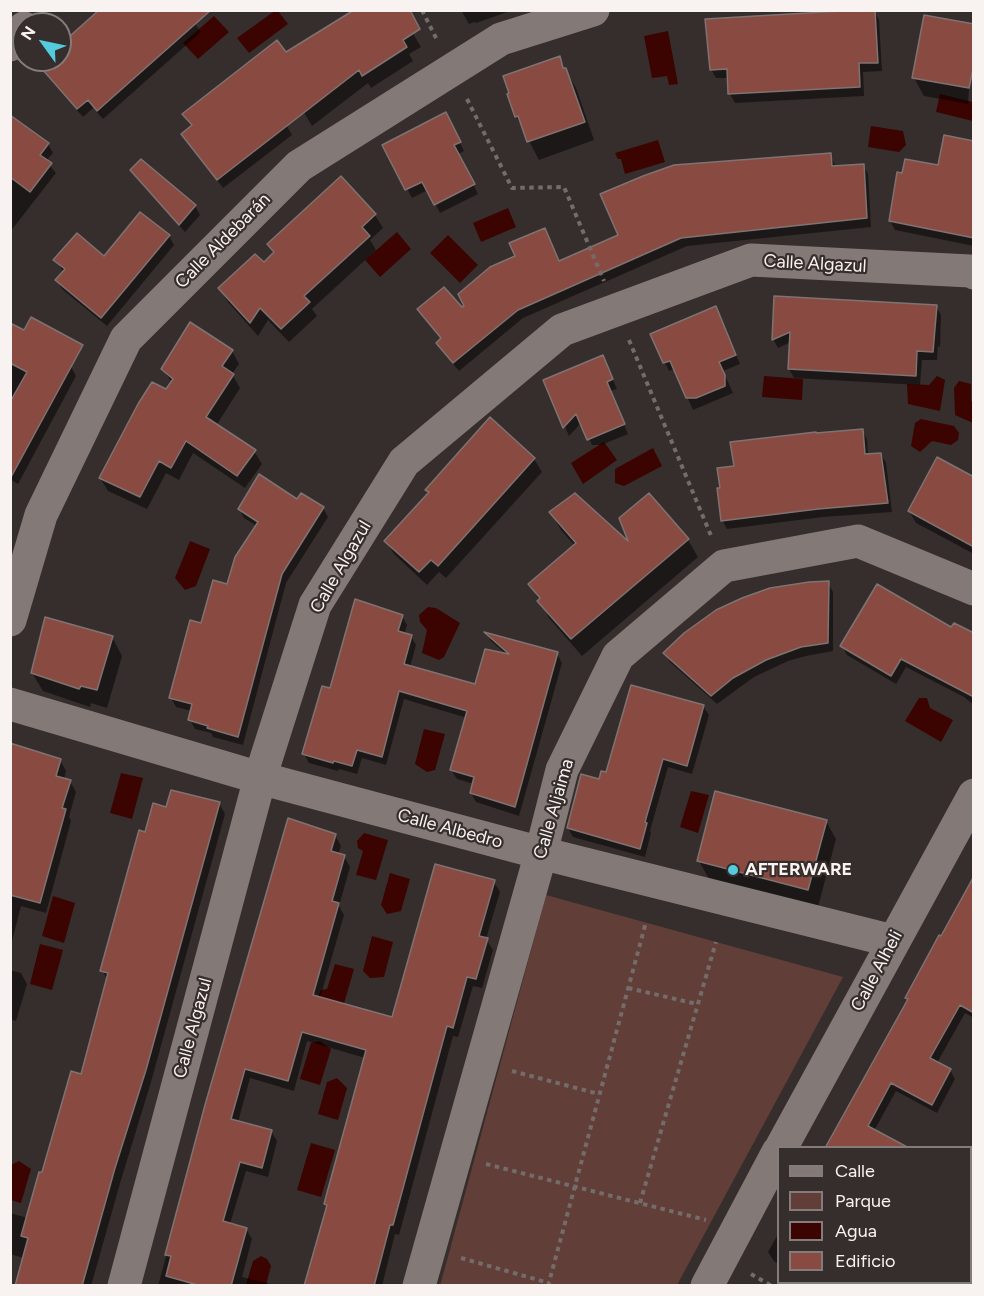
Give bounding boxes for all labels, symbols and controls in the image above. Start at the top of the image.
north arrow [12,12,72,72]
text: N [17,23,39,43]
street label: Calle Aldebarán [171,189,275,293]
street label: Calle Algazul [763,251,867,277]
street label: Calle Algazul [306,517,376,617]
street label: Calle Aljaima [529,756,579,862]
street label: Calle Albedro [395,805,505,853]
place label: AFTERWARE [745,859,852,881]
marker: AFTERWARE [726,863,740,877]
street label: Calle Alheli [847,927,907,1015]
street label: Calle Algazul [169,975,217,1081]
legend [777,1146,972,1284]
text: Calle [835,1160,875,1182]
text: Parque [835,1190,891,1212]
text: Agua [835,1220,877,1242]
text: Edificio [835,1250,896,1272]

